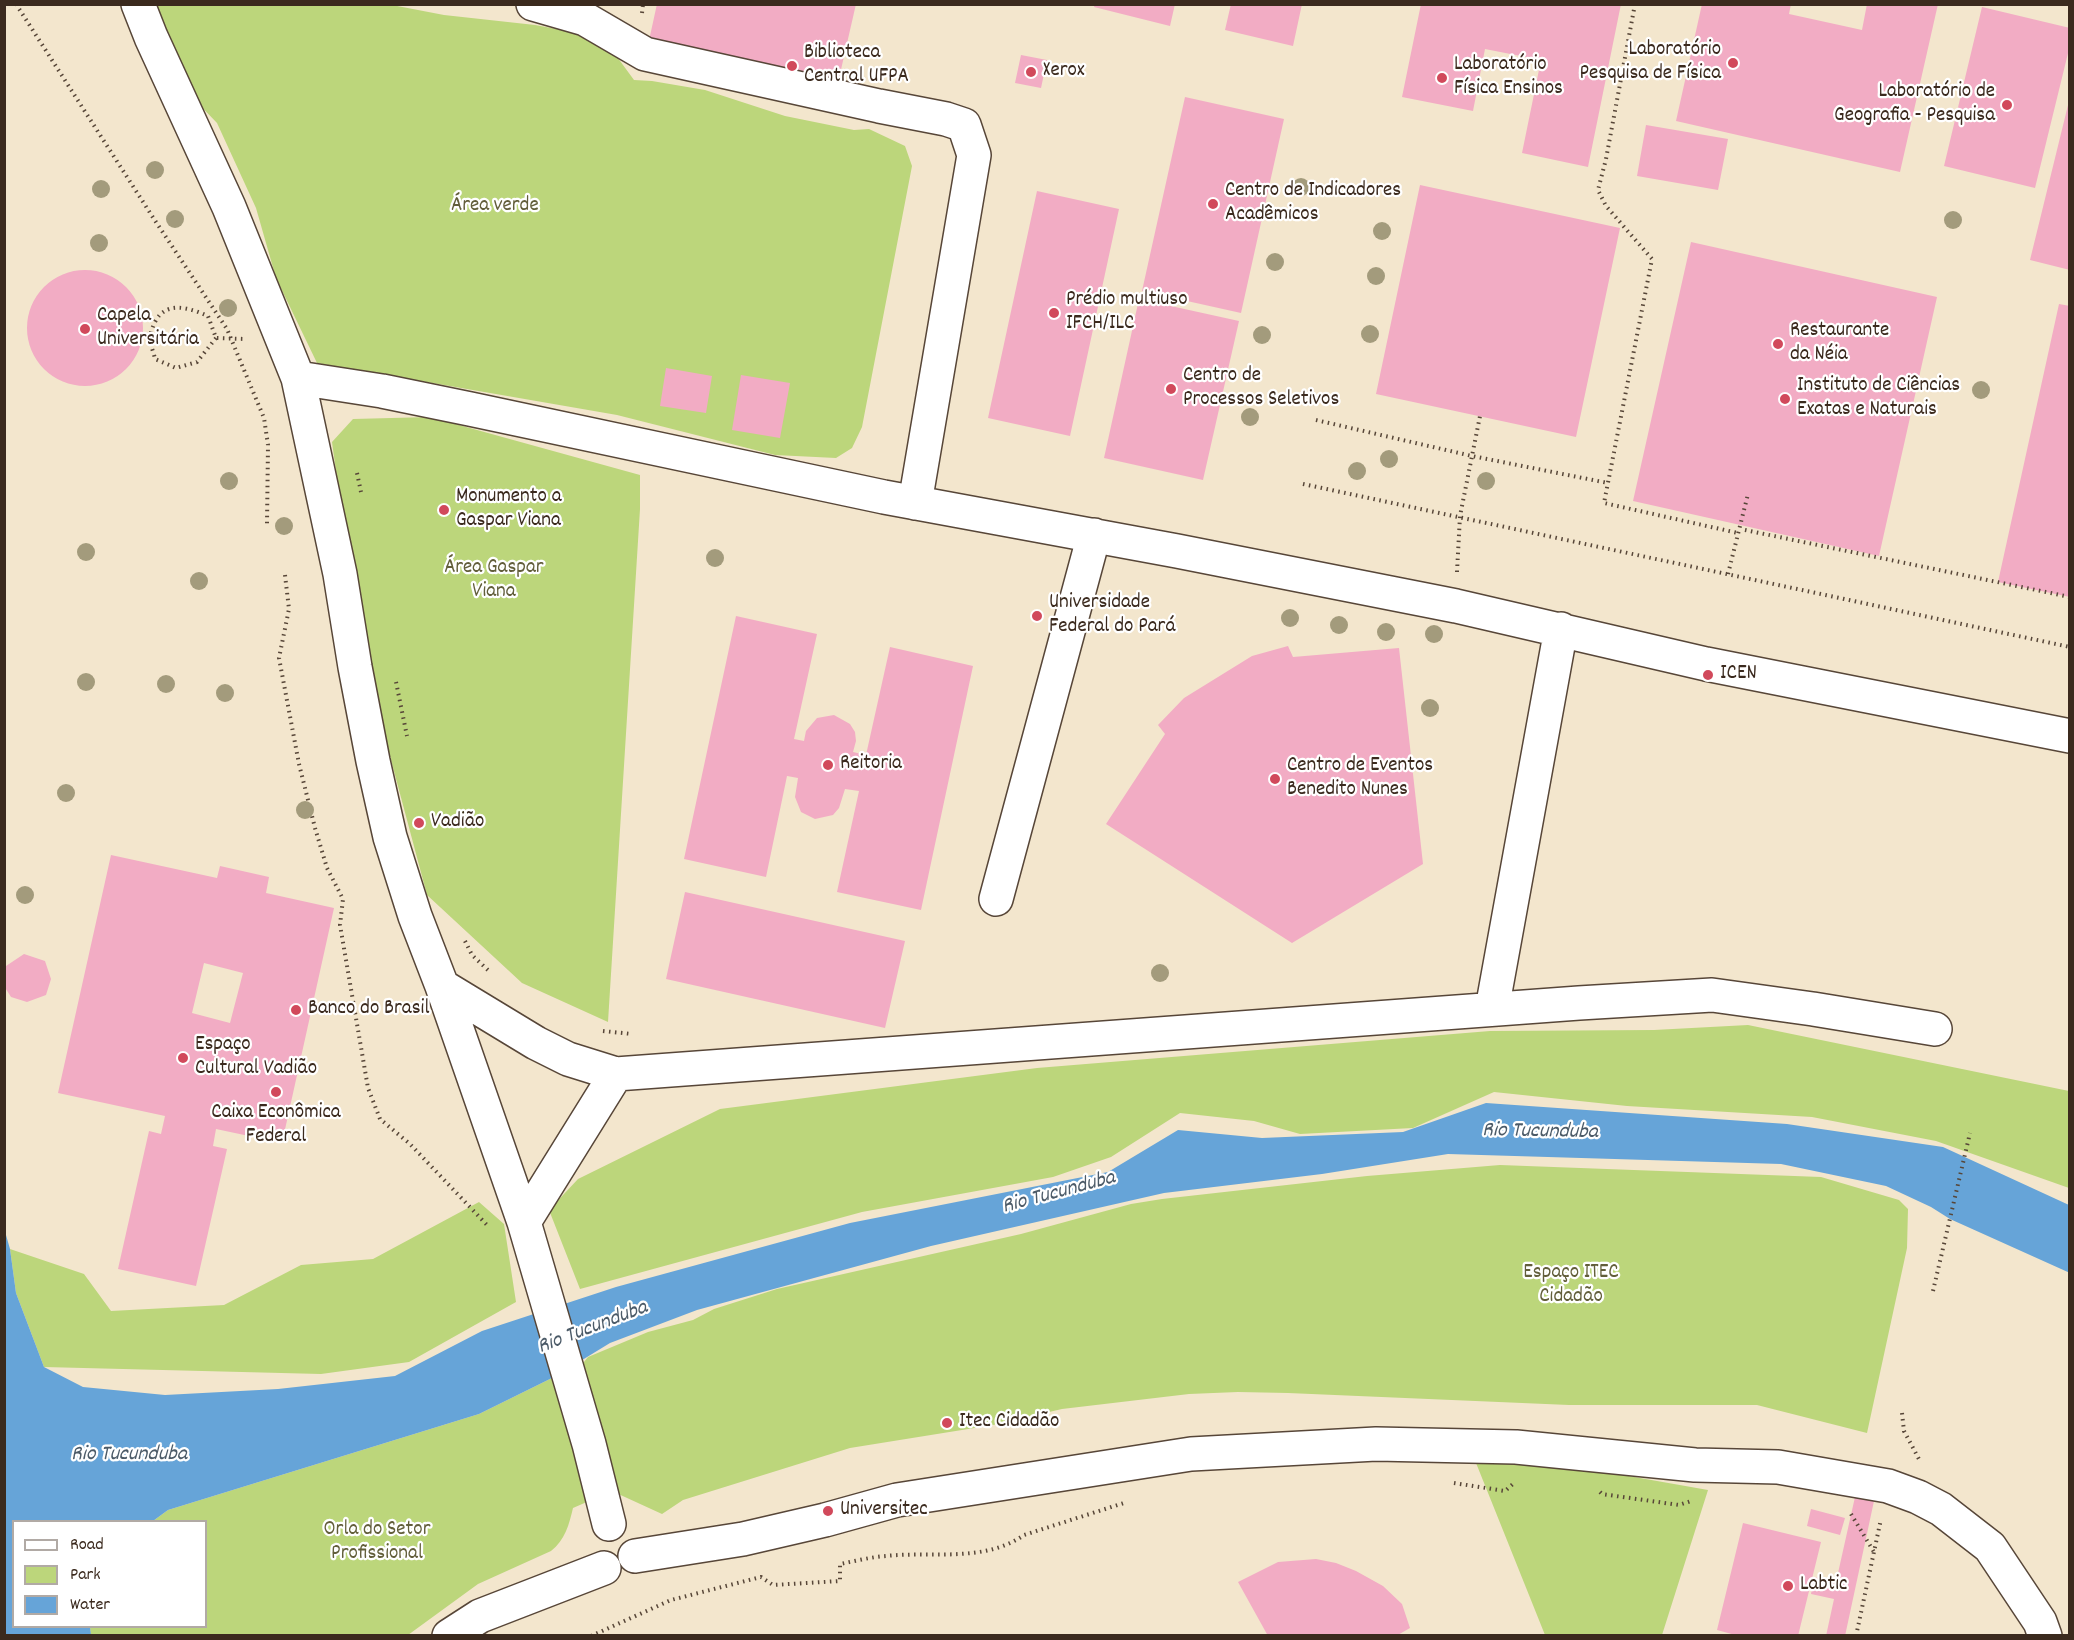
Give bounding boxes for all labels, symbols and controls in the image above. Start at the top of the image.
place label: Laboratório Pesquisa de Física [1580,38,1721,88]
place label: Biblioteca Central UFPA [804,41,909,91]
place label: Laboratório Física Ensinos [1454,53,1563,103]
marker: Laboratório Pesquisa de Física [1726,56,1740,70]
marker: Biblioteca Central UFPA [785,59,799,73]
place label: Xerox [1043,59,1085,85]
marker: Xerox [1024,65,1038,79]
marker: Laboratório Física Ensinos [1435,71,1449,85]
place label: Laboratório de Geografia - Pesquisa [1834,80,1995,130]
marker: Laboratório de Geografia - Pesquisa [2000,98,2014,112]
place label: Centro de Indicadores Acadêmicos [1225,179,1401,229]
park label: Área verde [451,194,539,220]
marker: Centro de Indicadores Acadêmicos [1206,197,1220,211]
place label: Prédio multiuso IFCH/ILC [1066,288,1188,338]
place label: Capela Universitária [97,304,199,354]
marker: Prédio multiuso IFCH/ILC [1047,306,1061,320]
place label: Restaurante da Néia [1790,319,1889,369]
marker: Capela Universitária [78,322,92,336]
marker: Restaurante da Néia [1771,337,1785,351]
place label: Centro de Processos Seletivos [1183,364,1339,414]
place label: Instituto de Ciências Exatas e Naturais [1797,374,1960,424]
marker: Centro de Processos Seletivos [1164,382,1178,396]
marker: Instituto de Ciências Exatas e Naturais [1778,392,1792,406]
place label: Monumento a Gaspar Viana [456,485,562,535]
marker: Monumento a Gaspar Viana [437,503,451,517]
park label: Área Gaspar Viana [444,556,544,606]
place label: Universidade Federal do Pará [1049,591,1176,641]
marker: Universidade Federal do Pará [1030,609,1044,623]
place label: ICEN [1720,662,1757,688]
marker: ICEN [1701,668,1715,682]
place label: Reitoria [840,752,902,778]
place label: Centro de Eventos Benedito Nunes [1287,754,1433,804]
marker: Reitoria [821,758,835,772]
marker: Centro de Eventos Benedito Nunes [1268,772,1282,786]
place label: Vadião [431,810,484,836]
marker: Vadião [412,816,426,830]
place label: Banco do Brasil [308,997,429,1023]
marker: Banco do Brasil [289,1003,303,1017]
place label: Espaço Cultural Vadião [195,1033,317,1083]
marker: Espaço Cultural Vadião [176,1051,190,1065]
marker: Caixa Econômica Federal [269,1085,283,1099]
place label: Caixa Econômica Federal [211,1101,341,1151]
water label: Rio Tucunduba [1482,1119,1598,1147]
water label: Rio Tucunduba [1000,1166,1118,1222]
park label: Espaço ITEC Cidadão [1523,1261,1619,1311]
water label: Rio Tucunduba [534,1296,652,1362]
place label: Itec Cidadão [959,1410,1059,1436]
marker: Itec Cidadão [940,1416,954,1430]
water label: Rio Tucunduba [71,1443,187,1469]
place label: Universitec [840,1498,928,1524]
marker: Universitec [821,1504,835,1518]
park label: Orla do Setor Profissional [324,1518,430,1568]
legend [12,1520,207,1628]
text: Road [70,1533,104,1558]
text: Park [70,1563,101,1588]
place label: Labtic [1800,1573,1848,1599]
marker: Labtic [1781,1579,1795,1593]
text: Water [70,1593,110,1618]

